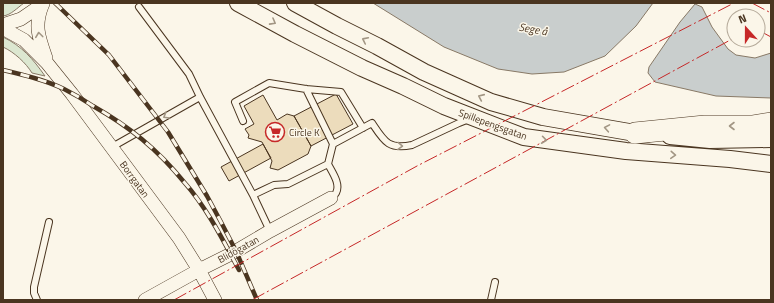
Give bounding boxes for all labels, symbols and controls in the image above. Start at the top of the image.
north arrow [726,8,766,48]
text: N [736,10,749,27]
one-way arrow [269,17,276,24]
water label: Sege å [517,19,549,39]
one-way arrow [35,32,44,38]
one-way arrow [362,37,369,45]
one-way arrow [478,94,485,102]
street label: Spillepengsgatan [456,105,529,144]
one-way arrow [163,111,170,119]
supermarket icon: Circle K [264,121,286,143]
one-way arrow [729,122,735,130]
one-way arrow [604,124,610,133]
place label: Circle K [289,125,320,140]
one-way arrow [541,135,547,144]
one-way arrow [398,142,404,150]
one-way arrow [670,150,676,159]
street label: Borrgatan [116,158,153,201]
street label: Blidögatan [215,232,262,267]

